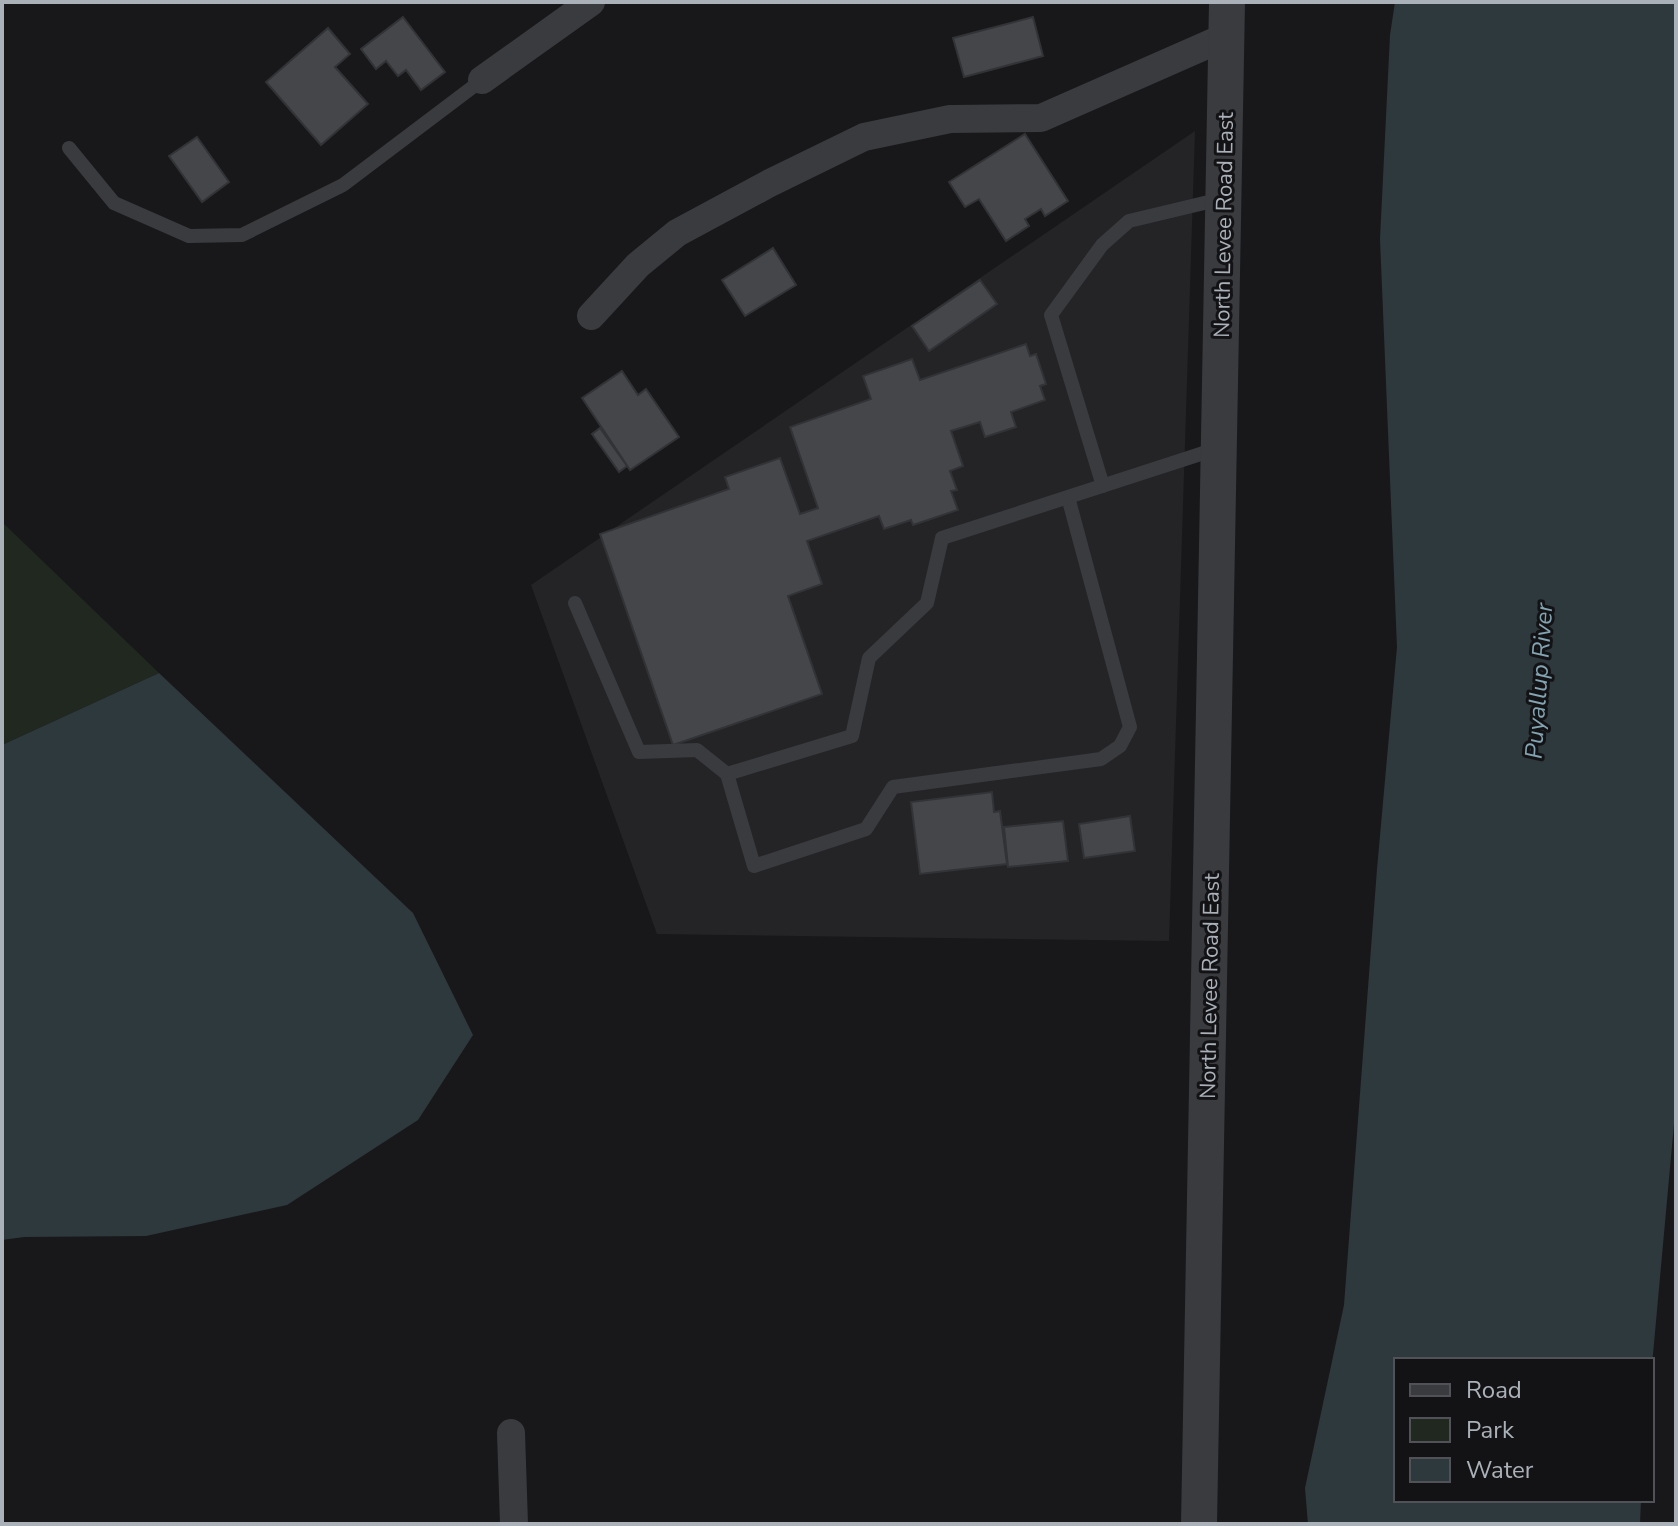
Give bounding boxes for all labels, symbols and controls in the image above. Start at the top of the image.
street label: North Levee Road East [1207,112,1241,338]
water label: Puyallup River [1518,601,1561,760]
street label: North Levee Road East [1193,873,1227,1099]
legend [1394,1358,1654,1502]
text: Road [1466,1374,1522,1406]
text: Park [1466,1414,1515,1446]
text: Water [1466,1454,1534,1486]

